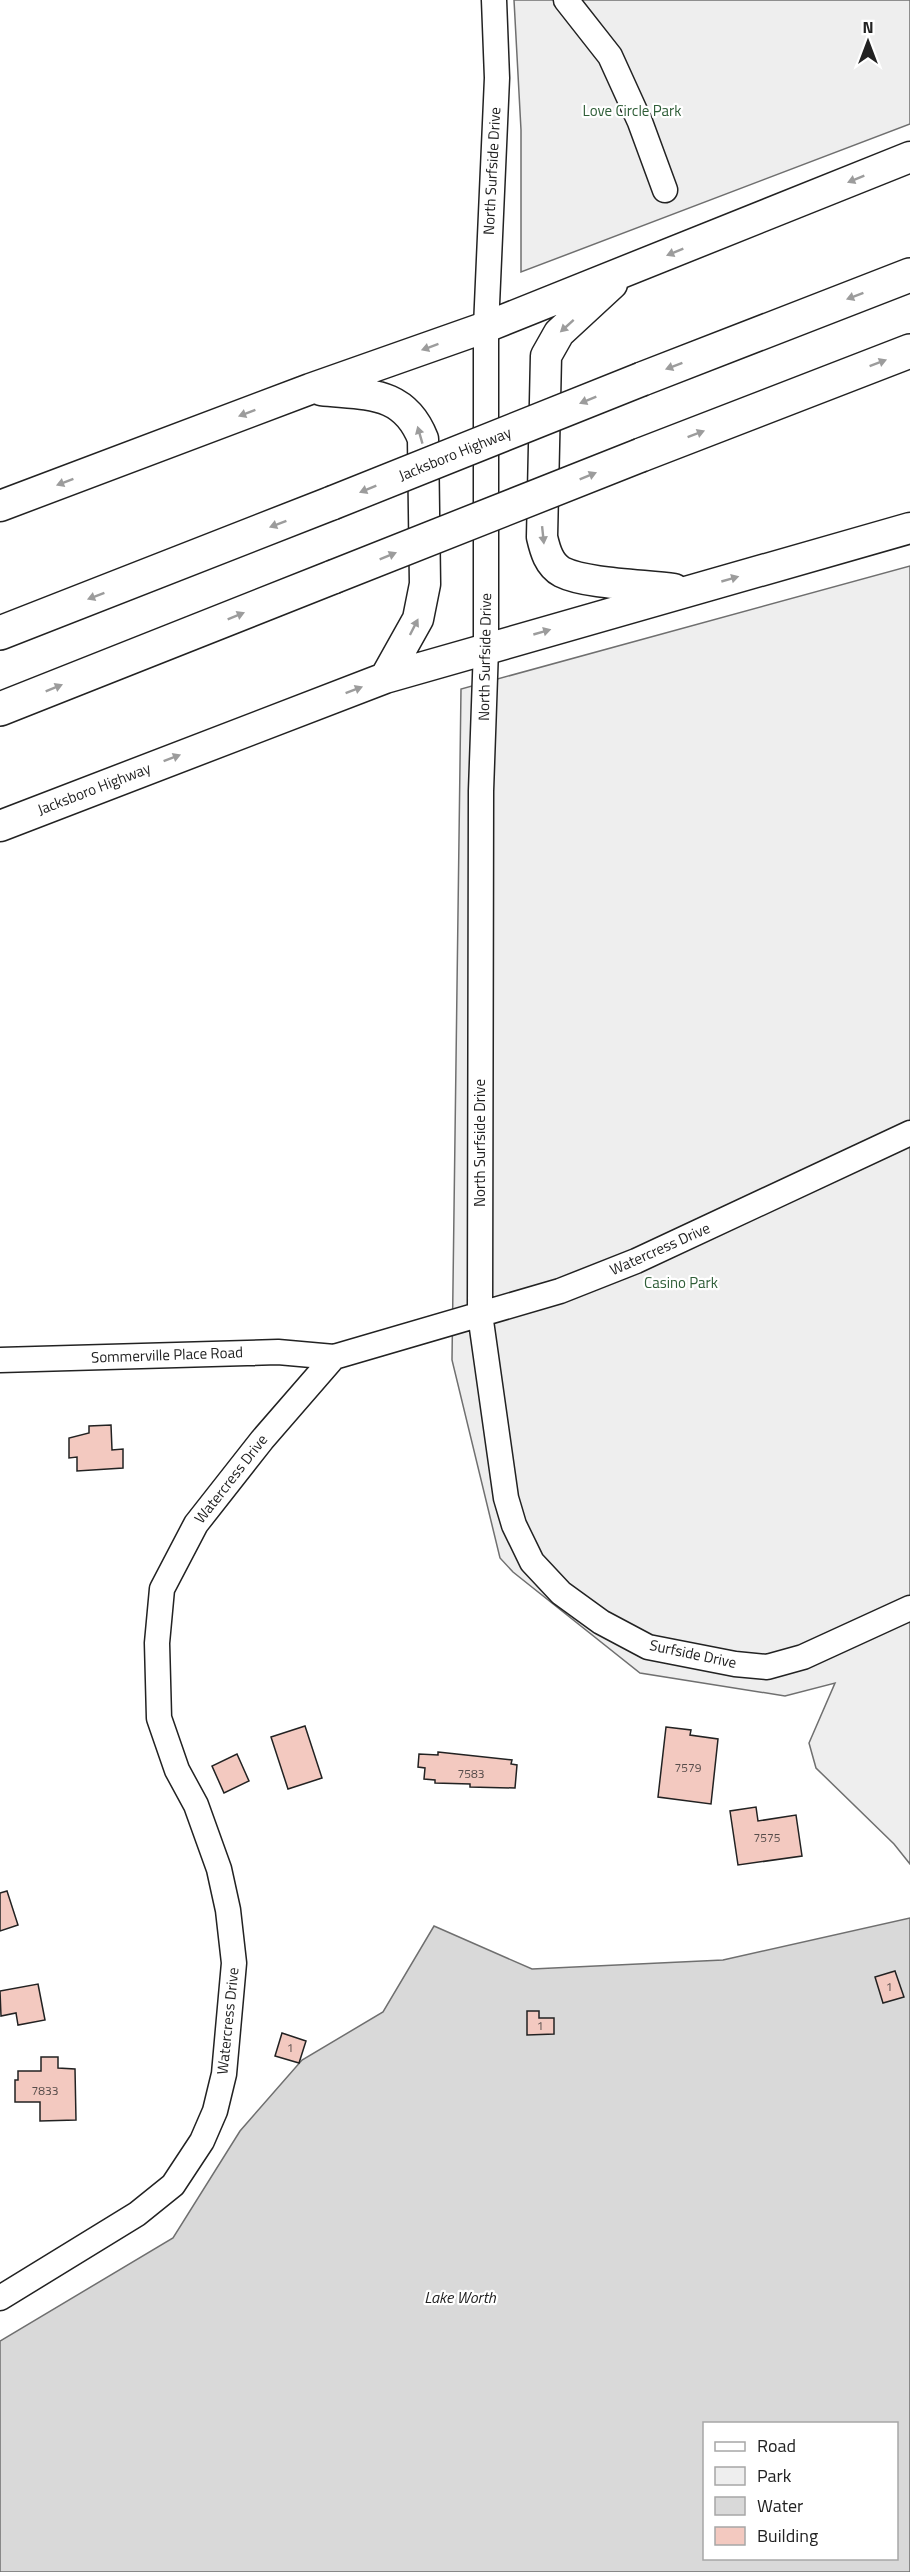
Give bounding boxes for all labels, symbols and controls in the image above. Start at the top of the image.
north arrow [838,12,898,72]
text: N [862,15,874,39]
park label: Love Circle Park [583,99,681,122]
street label: North Surfside Drive [477,106,506,235]
one-way arrow [846,174,864,184]
one-way arrow [666,248,684,257]
one-way arrow [846,291,864,301]
one-way arrow [559,319,574,333]
one-way arrow [421,342,439,352]
one-way arrow [869,358,887,368]
one-way arrow [664,361,682,371]
one-way arrow [578,395,596,405]
one-way arrow [238,409,256,419]
street label: Jacksboro Highway [395,420,515,487]
one-way arrow [415,425,424,443]
one-way arrow [687,428,705,438]
one-way arrow [580,471,598,481]
one-way arrow [55,477,73,487]
one-way arrow [359,485,377,494]
one-way arrow [268,520,286,530]
one-way arrow [538,525,548,544]
one-way arrow [379,550,397,560]
one-way arrow [721,574,739,583]
one-way arrow [87,592,105,601]
street label: North Surfside Drive [472,593,497,721]
one-way arrow [227,611,245,621]
one-way arrow [409,619,418,636]
one-way arrow [534,627,552,636]
one-way arrow [46,683,64,693]
one-way arrow [345,684,363,694]
one-way arrow [163,753,181,763]
street label: Jacksboro Highway [34,756,154,821]
street label: North Surfside Drive [468,1079,491,1207]
street label: Watercress Drive [606,1216,714,1281]
park label: Casino Park [644,1271,718,1294]
street label: Sommerville Place Road [91,1340,243,1369]
street label: Watercress Drive [188,1429,273,1528]
street label: Surfside Drive [648,1633,739,1674]
house number: 7579 [675,1758,702,1777]
house number: 7583 [458,1764,484,1783]
house number: 7575 [754,1828,781,1847]
street label: Watercress Drive [210,1966,245,2076]
house number: 1 [886,1977,892,1996]
house number: 1 [537,2016,543,2035]
house number: 1 [287,2038,293,2057]
house number: 7833 [32,2081,58,2100]
water label: Lake Worth [424,2285,497,2309]
legend [703,2422,898,2560]
text: Road [757,2432,796,2459]
text: Park [757,2462,792,2489]
text: Water [757,2492,803,2519]
text: Building [757,2522,818,2549]

